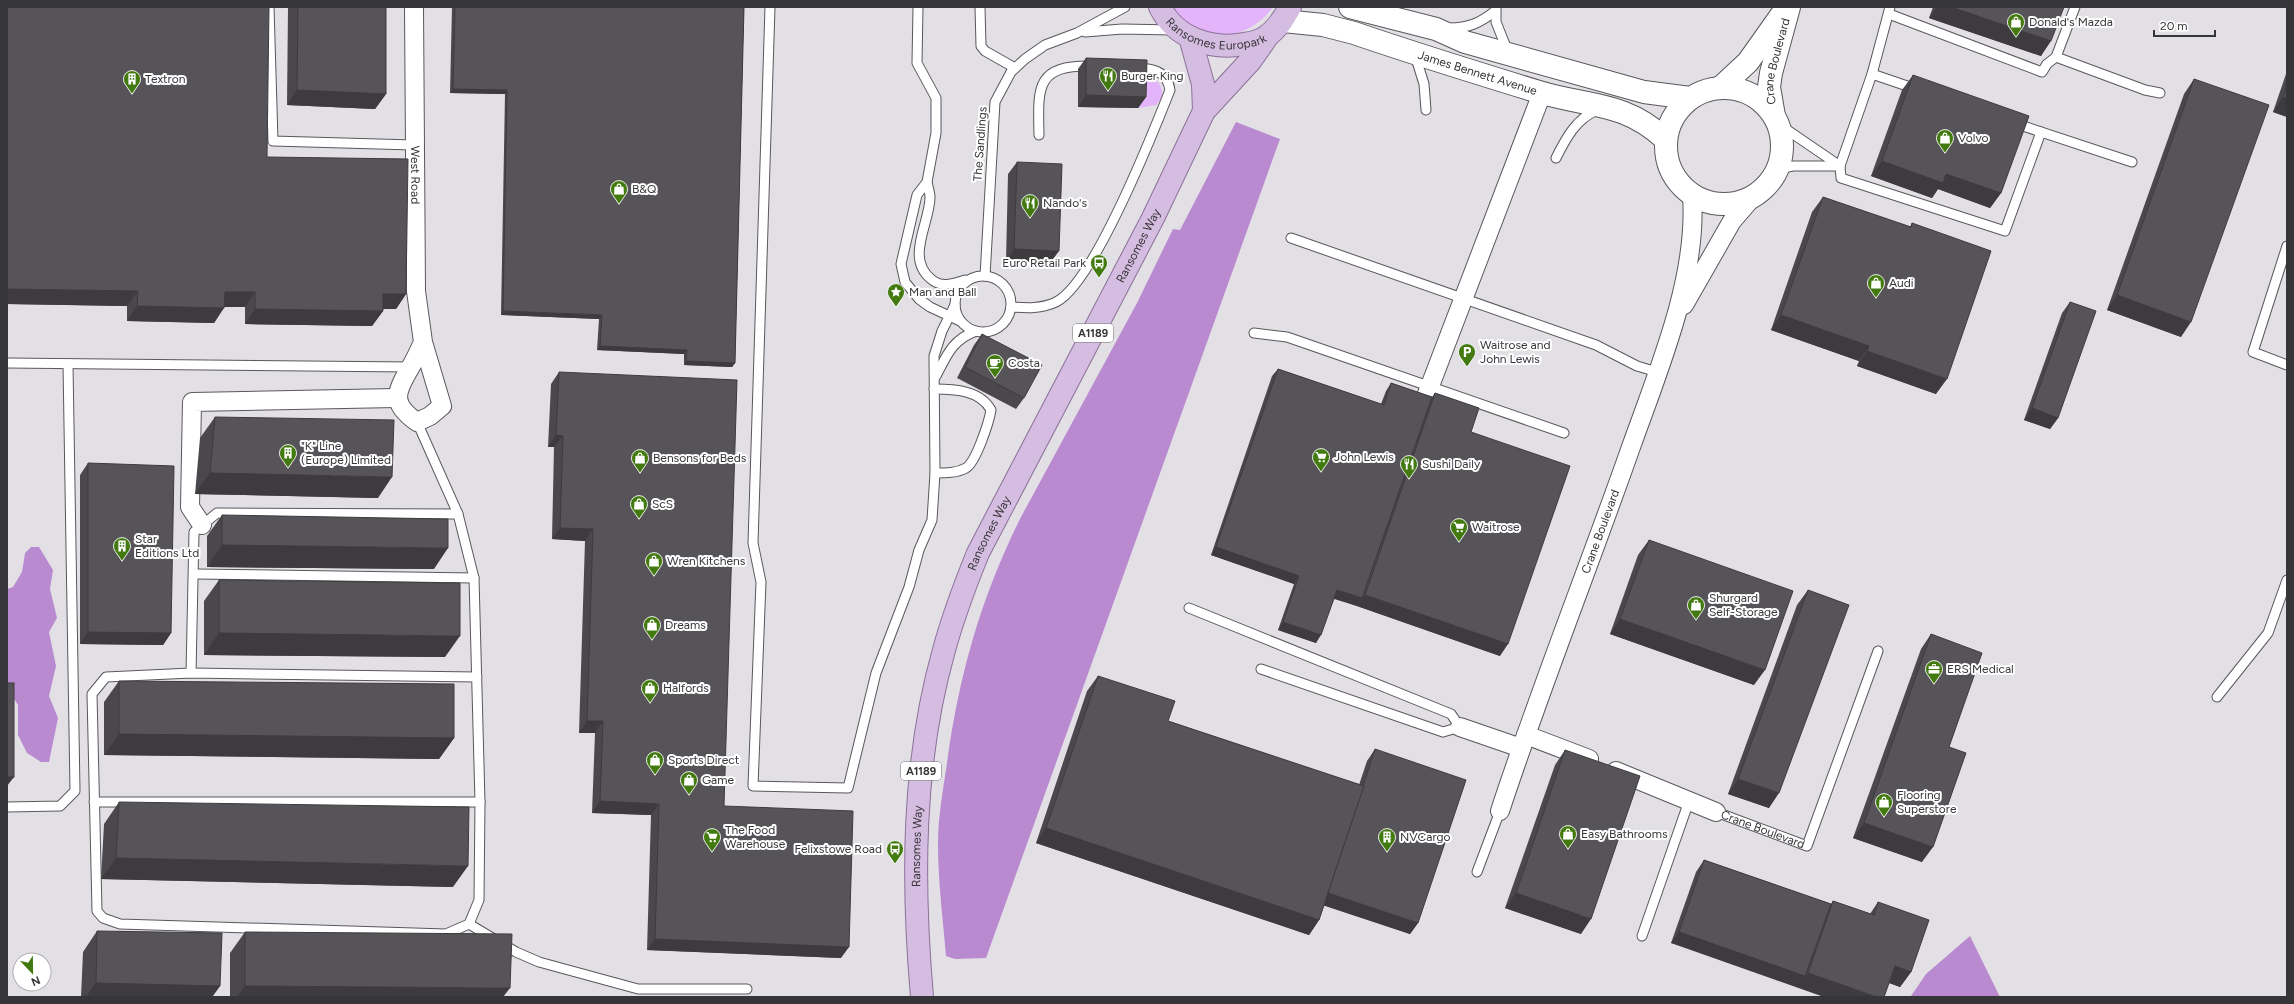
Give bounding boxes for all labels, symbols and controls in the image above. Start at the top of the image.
shop icon: Donald's Mazda [2006,12,2026,37]
scale bar [2154,12,2215,38]
street label: Ransomes Europark [1163,15,1269,53]
place label: Donald's Mazda [2029,15,2113,29]
street label: Crane Boulevard [1762,16,1793,106]
text: 20 m [2160,19,2188,33]
street label: James Bennett Avenue [1416,48,1539,98]
restaurant icon: Burger King [1098,66,1118,91]
building icon: Textron [122,69,142,94]
place label: Burger King [1121,69,1184,83]
place label: Textron [145,72,186,86]
street label: The Sandlings [970,106,990,182]
shop icon: Volvo [1935,128,1955,153]
place label: Volvo [1958,131,1989,145]
street label: West Road [408,146,422,204]
shop icon: B&Q [609,179,629,204]
place label: B&Q [632,182,656,196]
restaurant icon: Nando's [1020,193,1040,218]
place label: Nando's [1043,196,1087,210]
street label: Ransomes Way [1113,206,1164,285]
bus stop icon: Euro Retail Park [1089,253,1109,278]
place label: Euro Retail Park [1002,256,1086,270]
shop icon: Audi [1866,273,1886,298]
place label: Audi [1889,276,1914,290]
place icon: Man and Ball [886,282,906,307]
place label: Man and Ball [909,285,976,299]
road number: A1189 [1073,324,1113,342]
place label: Waitrose and John Lewis [1480,338,1550,366]
parking icon: Waitrose and John Lewis [1457,342,1477,367]
cafe icon: Costa [985,353,1005,378]
place label: Costa [1008,356,1040,370]
place label: "K" Line (Europe) Limited [301,439,391,467]
building icon: "K" Line (Europe) Limited [278,443,298,468]
supermarket icon: John Lewis [1311,447,1331,472]
shop icon: Bensons for Beds [630,448,650,473]
place label: John Lewis [1334,450,1394,464]
place label: Bensons for Beds [653,451,747,465]
restaurant icon: Sushi Daily [1399,454,1419,479]
place label: Sushi Daily [1422,457,1481,471]
street label: Crane Boulevard [1579,488,1622,575]
street label: Ransomes Way [965,493,1014,573]
shop icon: ScS [629,494,649,519]
place label: ScS [652,497,673,511]
supermarket icon: Waitrose [1449,517,1469,542]
place label: Waitrose [1472,520,1520,534]
place label: Star Editions Ltd [135,532,199,560]
building icon: Star Editions Ltd [112,536,132,561]
shop icon: Wren Kitchens [644,551,664,576]
place label: Wren Kitchens [667,554,746,568]
place label: Shurgard Self-Storage [1709,591,1778,619]
shop icon: Shurgard Self-Storage [1686,595,1706,620]
shop icon: Dreams [642,615,662,640]
place label: Dreams [665,618,706,632]
office icon: ERS Medical [1924,659,1944,684]
place label: ERS Medical [1947,662,2014,676]
shop icon: Halfords [640,678,660,703]
place label: Halfords [663,681,709,695]
shop icon: Sports Direct [645,750,665,775]
place label: Sports Direct [668,753,740,767]
road number: A1189 [901,762,941,780]
shop icon: Game [679,770,699,795]
place label: Game [702,773,734,787]
place label: Flooring Superstore [1897,788,1957,816]
shop icon: Flooring Superstore [1874,792,1894,817]
street label: Ransomes Way [909,804,925,887]
street label: Crane Boulevard [1719,807,1807,852]
place label: The Food Warehouse [725,823,786,851]
shop icon: Easy Bathrooms [1558,824,1578,849]
supermarket icon: The Food Warehouse [702,827,722,852]
building icon: NVCargo [1377,827,1397,852]
place label: Easy Bathrooms [1581,827,1668,841]
place label: NVCargo [1400,830,1450,844]
bus stop icon: Felixstowe Road [885,839,905,864]
place label: Felixstowe Road [795,842,882,856]
north arrow [12,952,52,992]
text: N [29,973,42,988]

